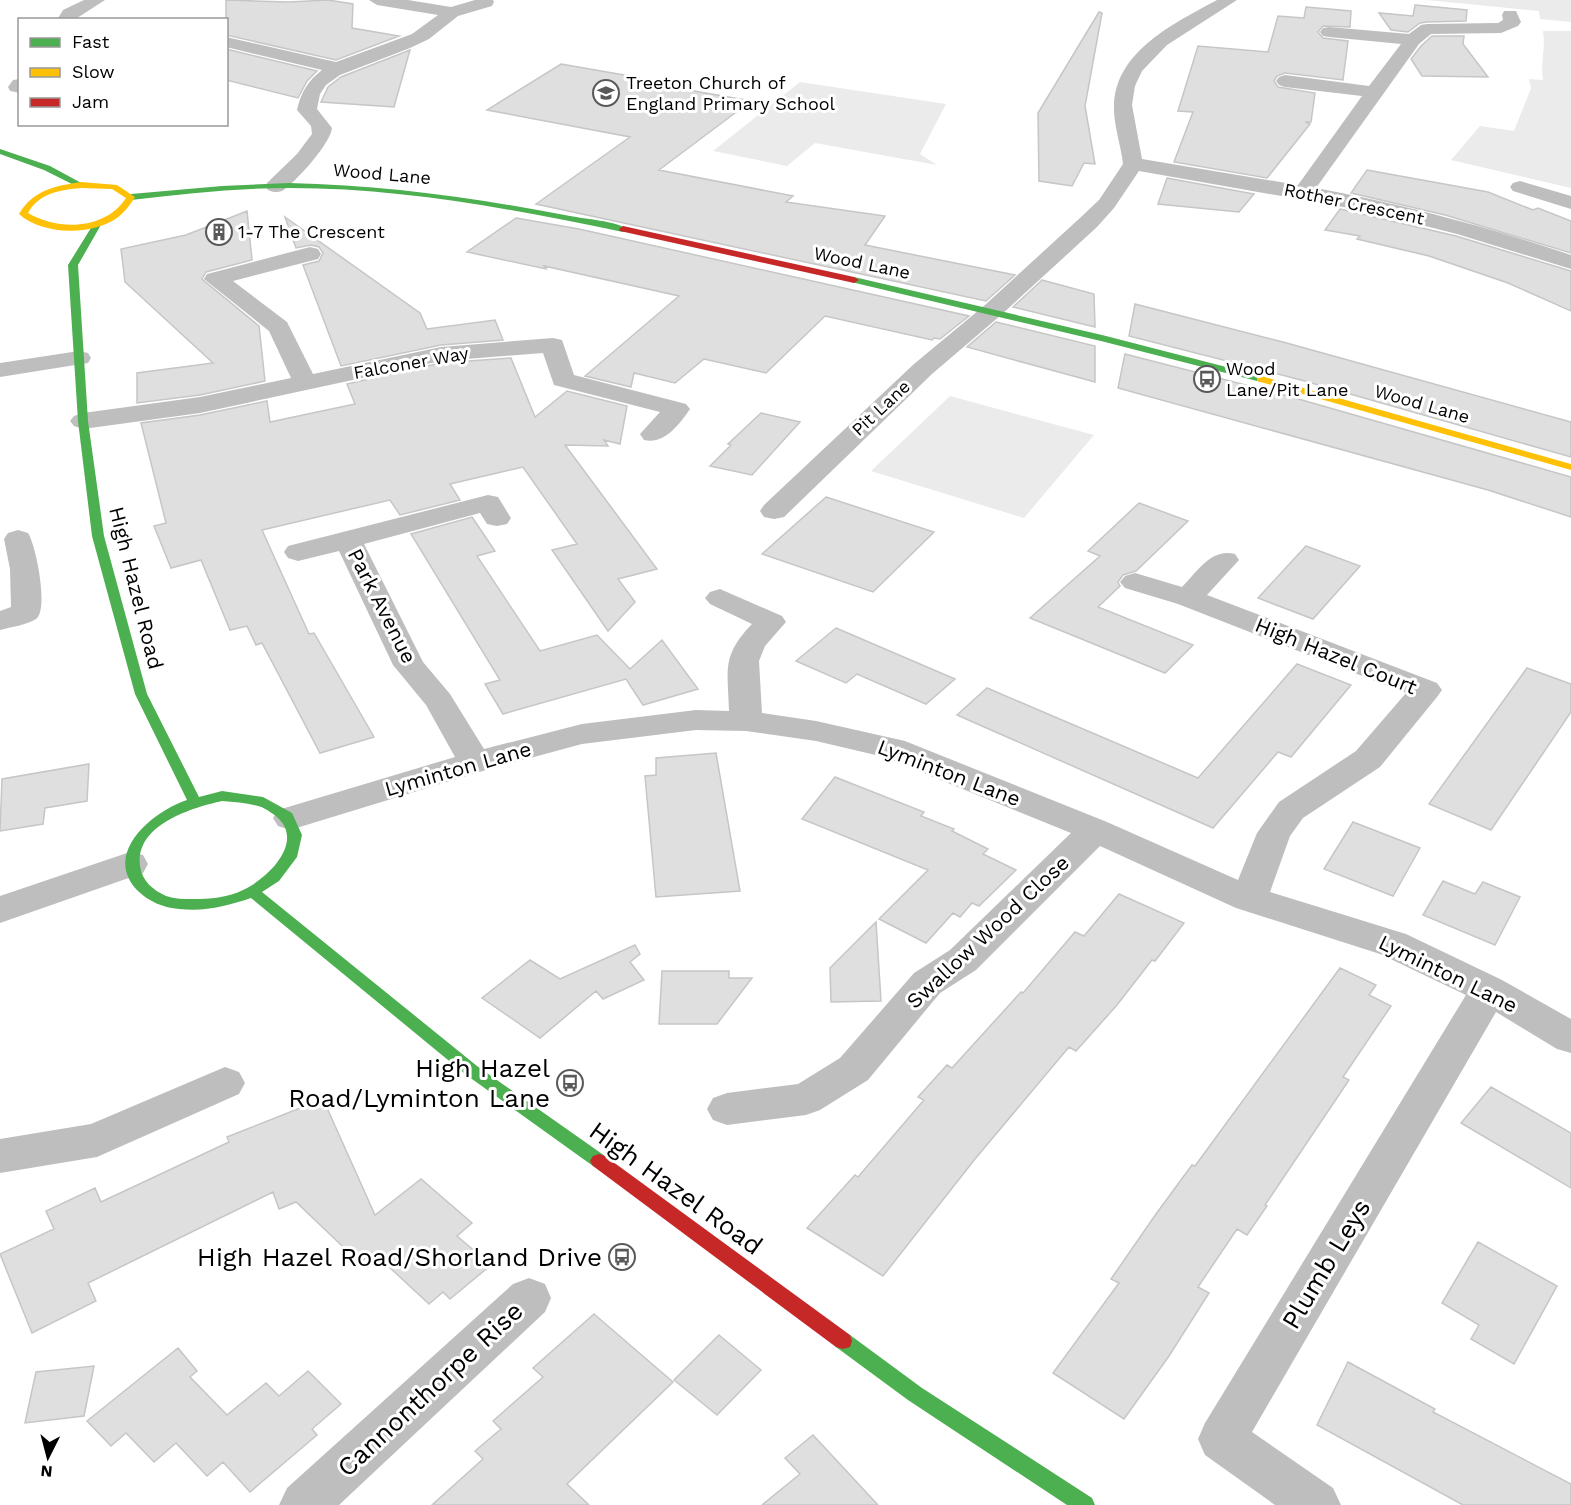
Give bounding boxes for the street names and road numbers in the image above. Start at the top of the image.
street label: Wood Lane [332,159,432,188]
street label: Rother Crescent [1282,178,1427,229]
street label: Wood Lane [812,242,912,283]
street label: Falconer Way [352,342,471,383]
street label: Pit Lane [847,375,914,440]
street label: Wood Lane [1372,380,1472,427]
street label: High Hazel Road [104,504,169,672]
street label: Park Avenue [343,544,422,667]
street label: High Hazel Court [1252,612,1421,699]
street label: Lyminton Lane [874,734,1024,811]
street label: Lyminton Lane [382,736,534,801]
street label: Swallow Wood Close [901,850,1074,1013]
street label: Lyminton Lane [1375,929,1522,1018]
street label: High Hazel Road [584,1115,768,1261]
street label: Plumb Leys [1276,1194,1376,1334]
street label: Cannonthorpe Rise [331,1295,529,1483]

